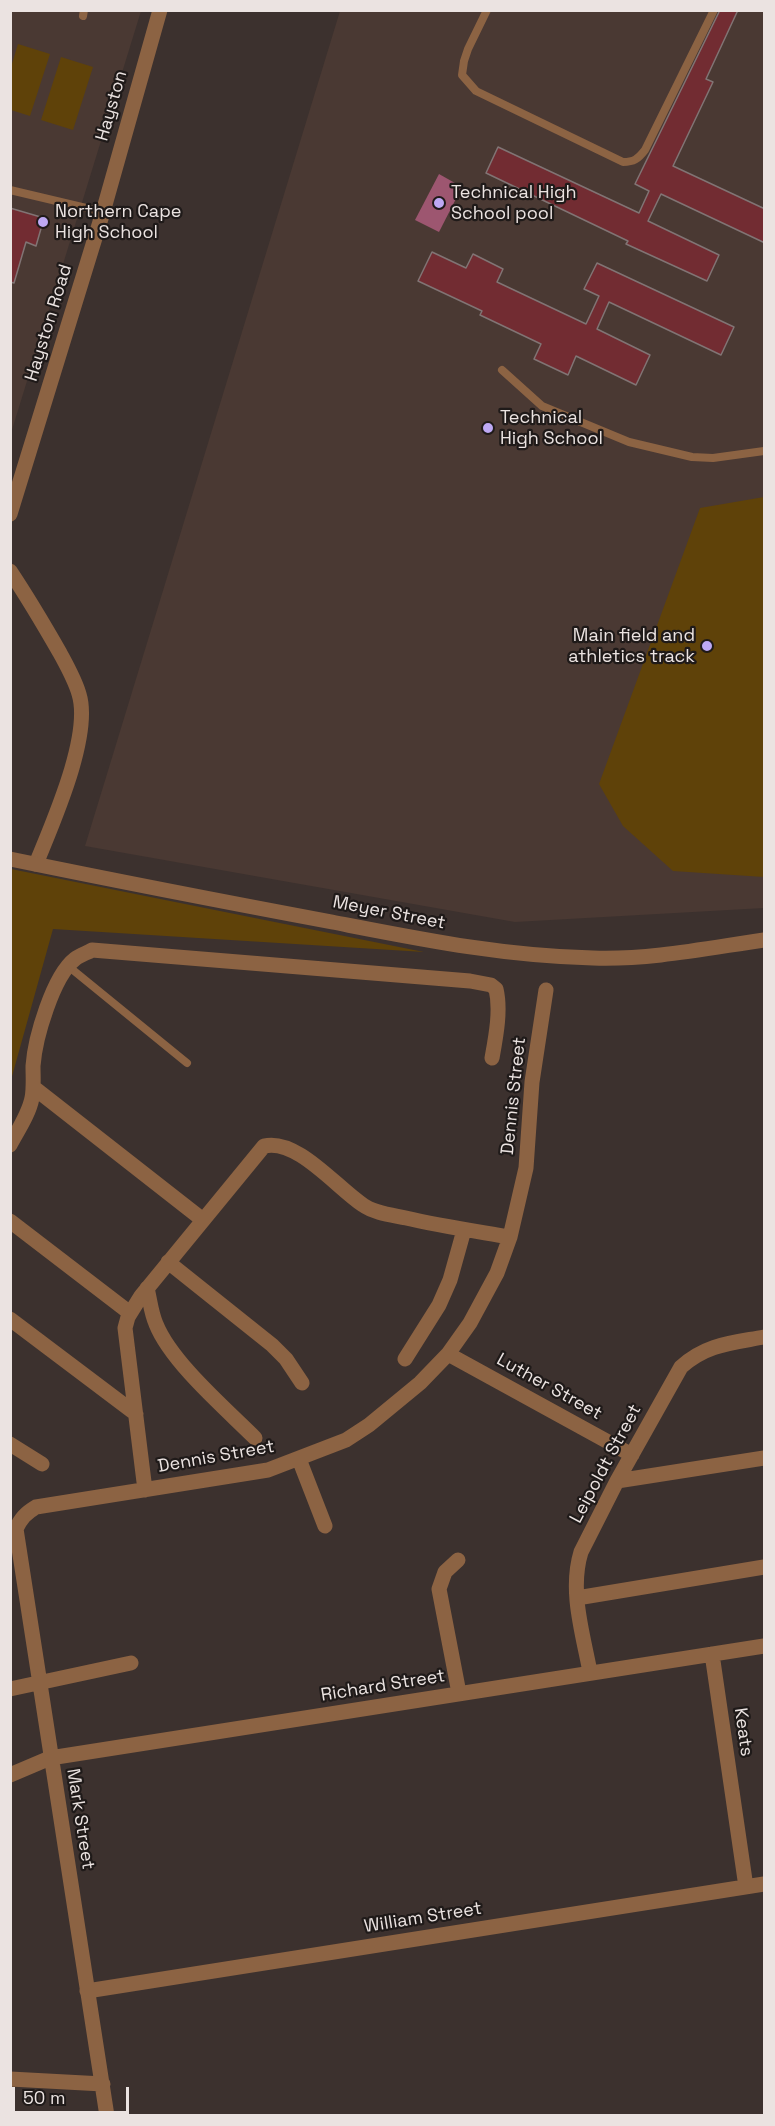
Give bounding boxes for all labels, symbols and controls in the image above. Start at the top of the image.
street label: Hayston [92,68,132,144]
place label: Technical High School pool [451,182,577,224]
marker: Technical High School pool [432,196,446,210]
place label: Northern Cape High School [55,201,181,244]
marker: Northern Cape High School [36,215,50,229]
street label: Hayston Road [21,262,77,384]
place label: Technical High School [500,407,603,450]
marker: Technical High School [481,421,495,435]
place label: Main field and athletics track [568,625,695,668]
marker: Main field and athletics track [700,639,714,653]
street label: Meyer Street [331,891,447,935]
street label: Dennis Street [497,1036,531,1156]
street label: Luther Street [493,1349,605,1425]
street label: Leipoldt Street [566,1401,646,1527]
street label: Dennis Street [156,1436,276,1478]
street label: Richard Street [319,1666,447,1706]
street label: Keats [729,1706,757,1758]
street label: Mark Street [61,1767,99,1871]
street label: William Street [363,1898,483,1938]
scale bar [15,2075,132,2113]
text: 50 m [23,2086,65,2109]

